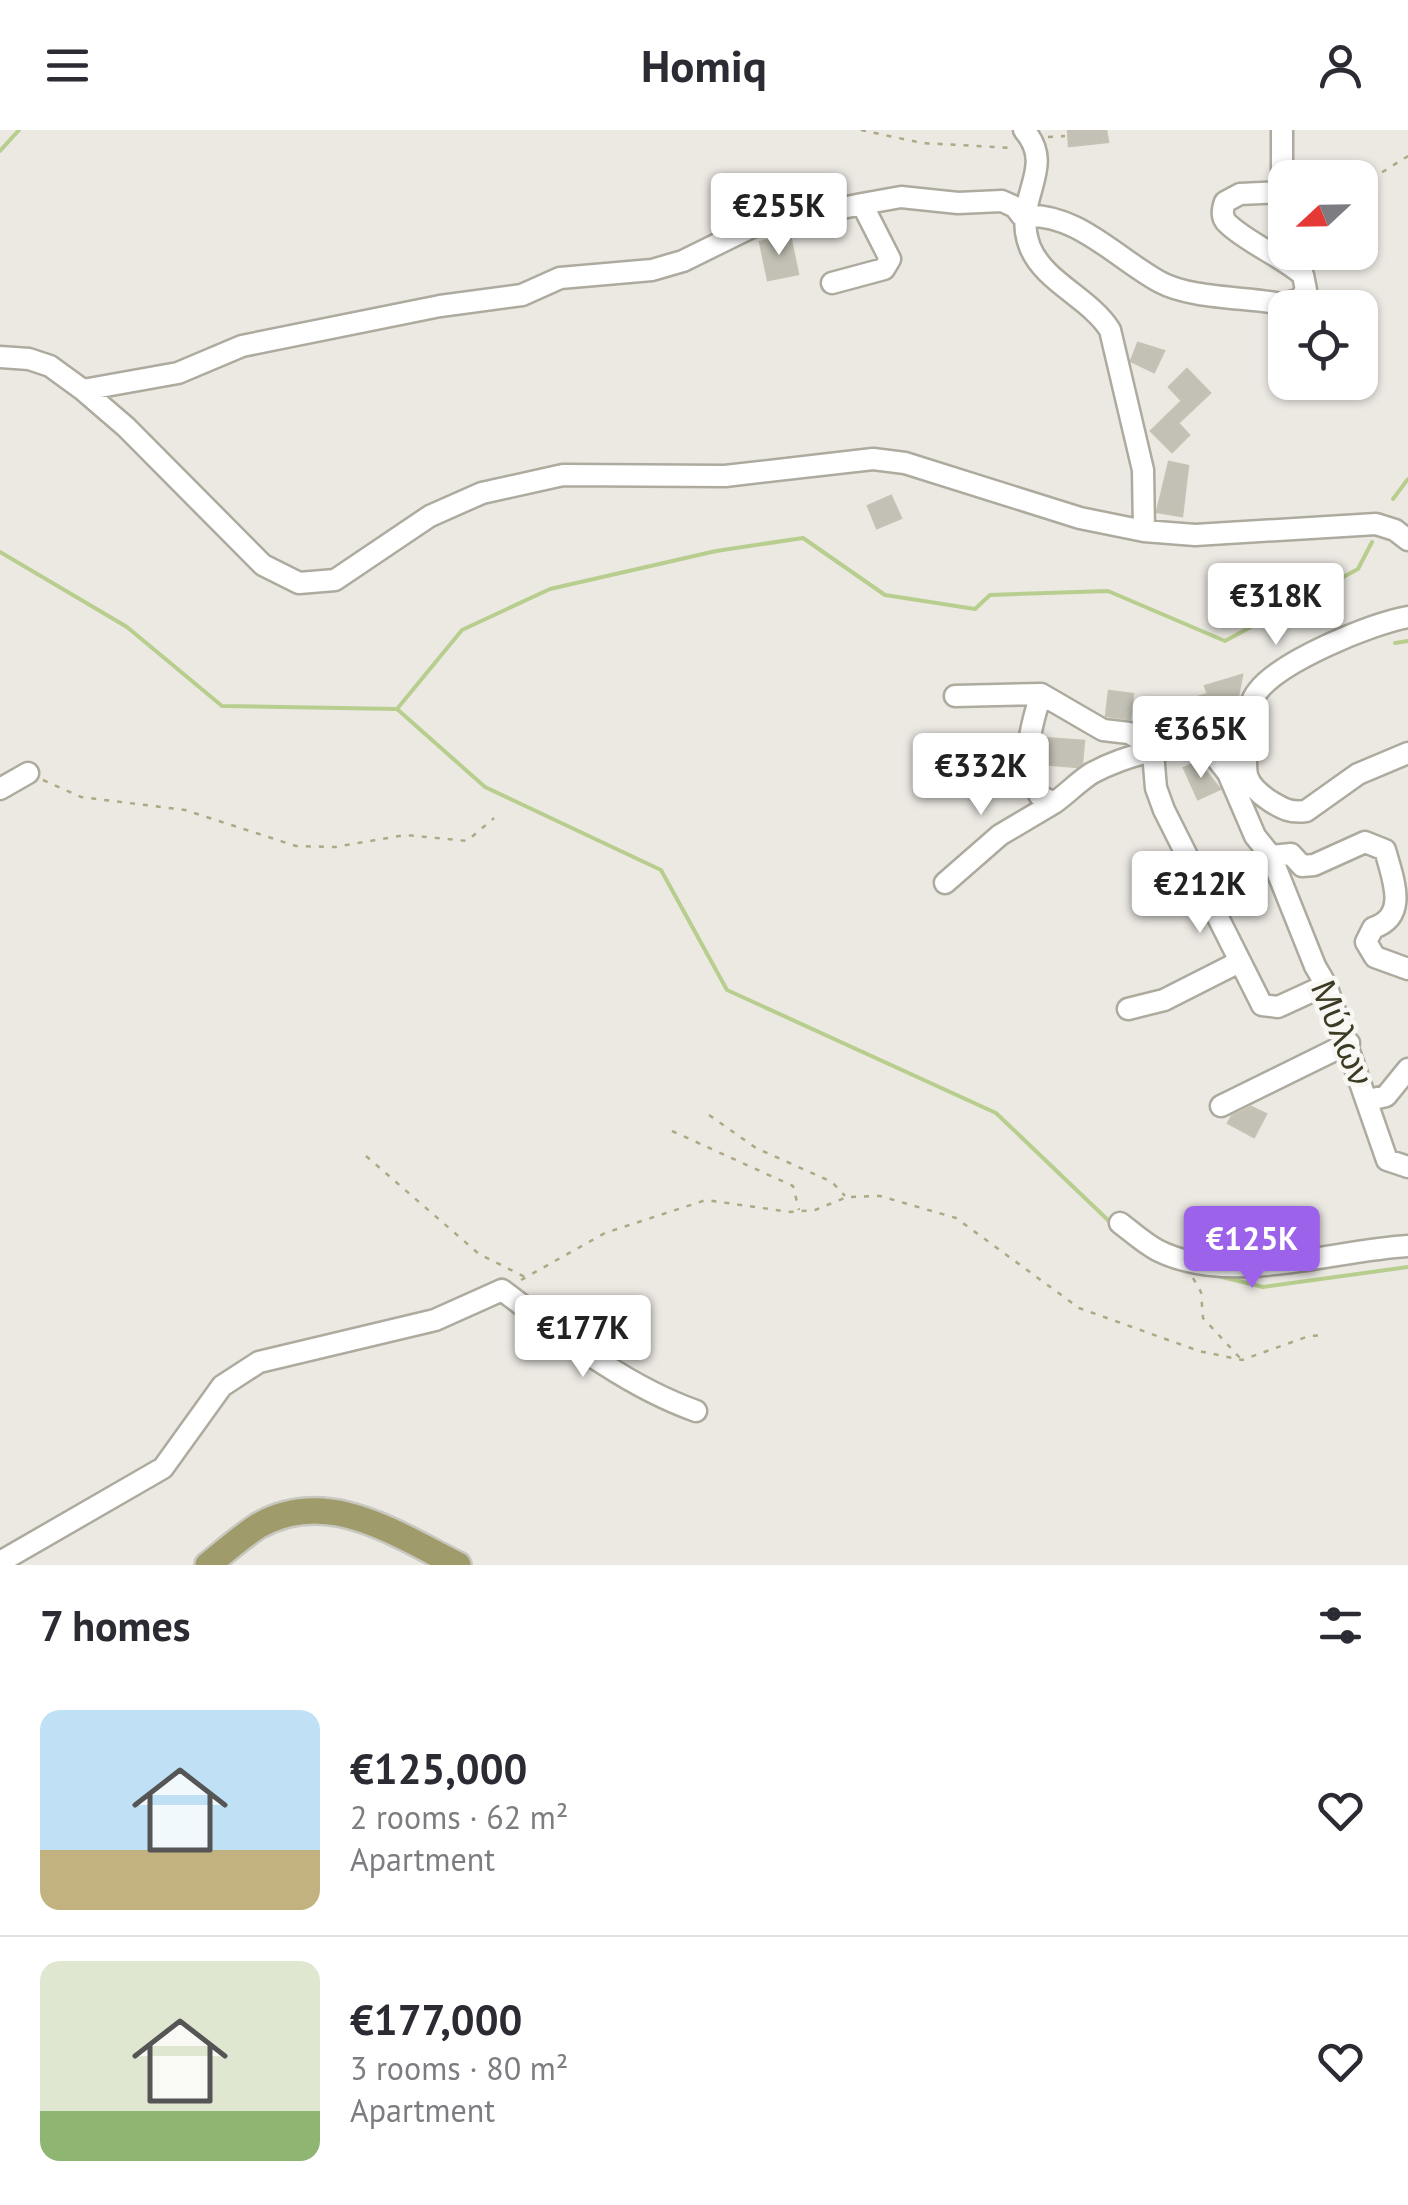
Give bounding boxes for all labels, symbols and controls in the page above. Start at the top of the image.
text: Homiq [641,36,767,94]
icon: menu [40,38,95,93]
icon: person [1313,38,1368,93]
north arrow [1268,160,1378,270]
map controls [1268,160,1378,400]
pin: €255K [709,173,849,258]
text: €255K [733,184,825,226]
button: locate [1268,290,1378,400]
pin: €318K [1206,563,1346,648]
text: €318K [1230,574,1322,616]
pin: €365K [1131,696,1271,781]
text: €365K [1155,707,1247,749]
pin: €332K [911,733,1051,818]
text: €332K [935,744,1027,786]
pin: €212K [1130,851,1270,936]
text: €212K [1154,862,1246,904]
street label: Μύλων [1301,973,1385,1092]
pin: €125K [1182,1206,1322,1291]
text: €125K [1206,1217,1298,1259]
pin: €177K [513,1295,653,1380]
text: €177K [537,1306,629,1348]
text: 7 homes [40,1598,191,1653]
icon: filters [1313,1598,1368,1653]
text: €125,000 [350,1741,527,1796]
icon: home [120,1750,240,1870]
icon: heart [1313,1783,1368,1838]
text: 2 rooms · 62 m² [350,1796,568,1838]
text: Apartment [350,1838,495,1880]
text: €177,000 [350,1992,522,2047]
icon: home [120,2001,240,2121]
icon: heart [1313,2034,1368,2089]
text: 3 rooms · 80 m² [350,2047,568,2089]
text: Apartment [350,2089,495,2131]

